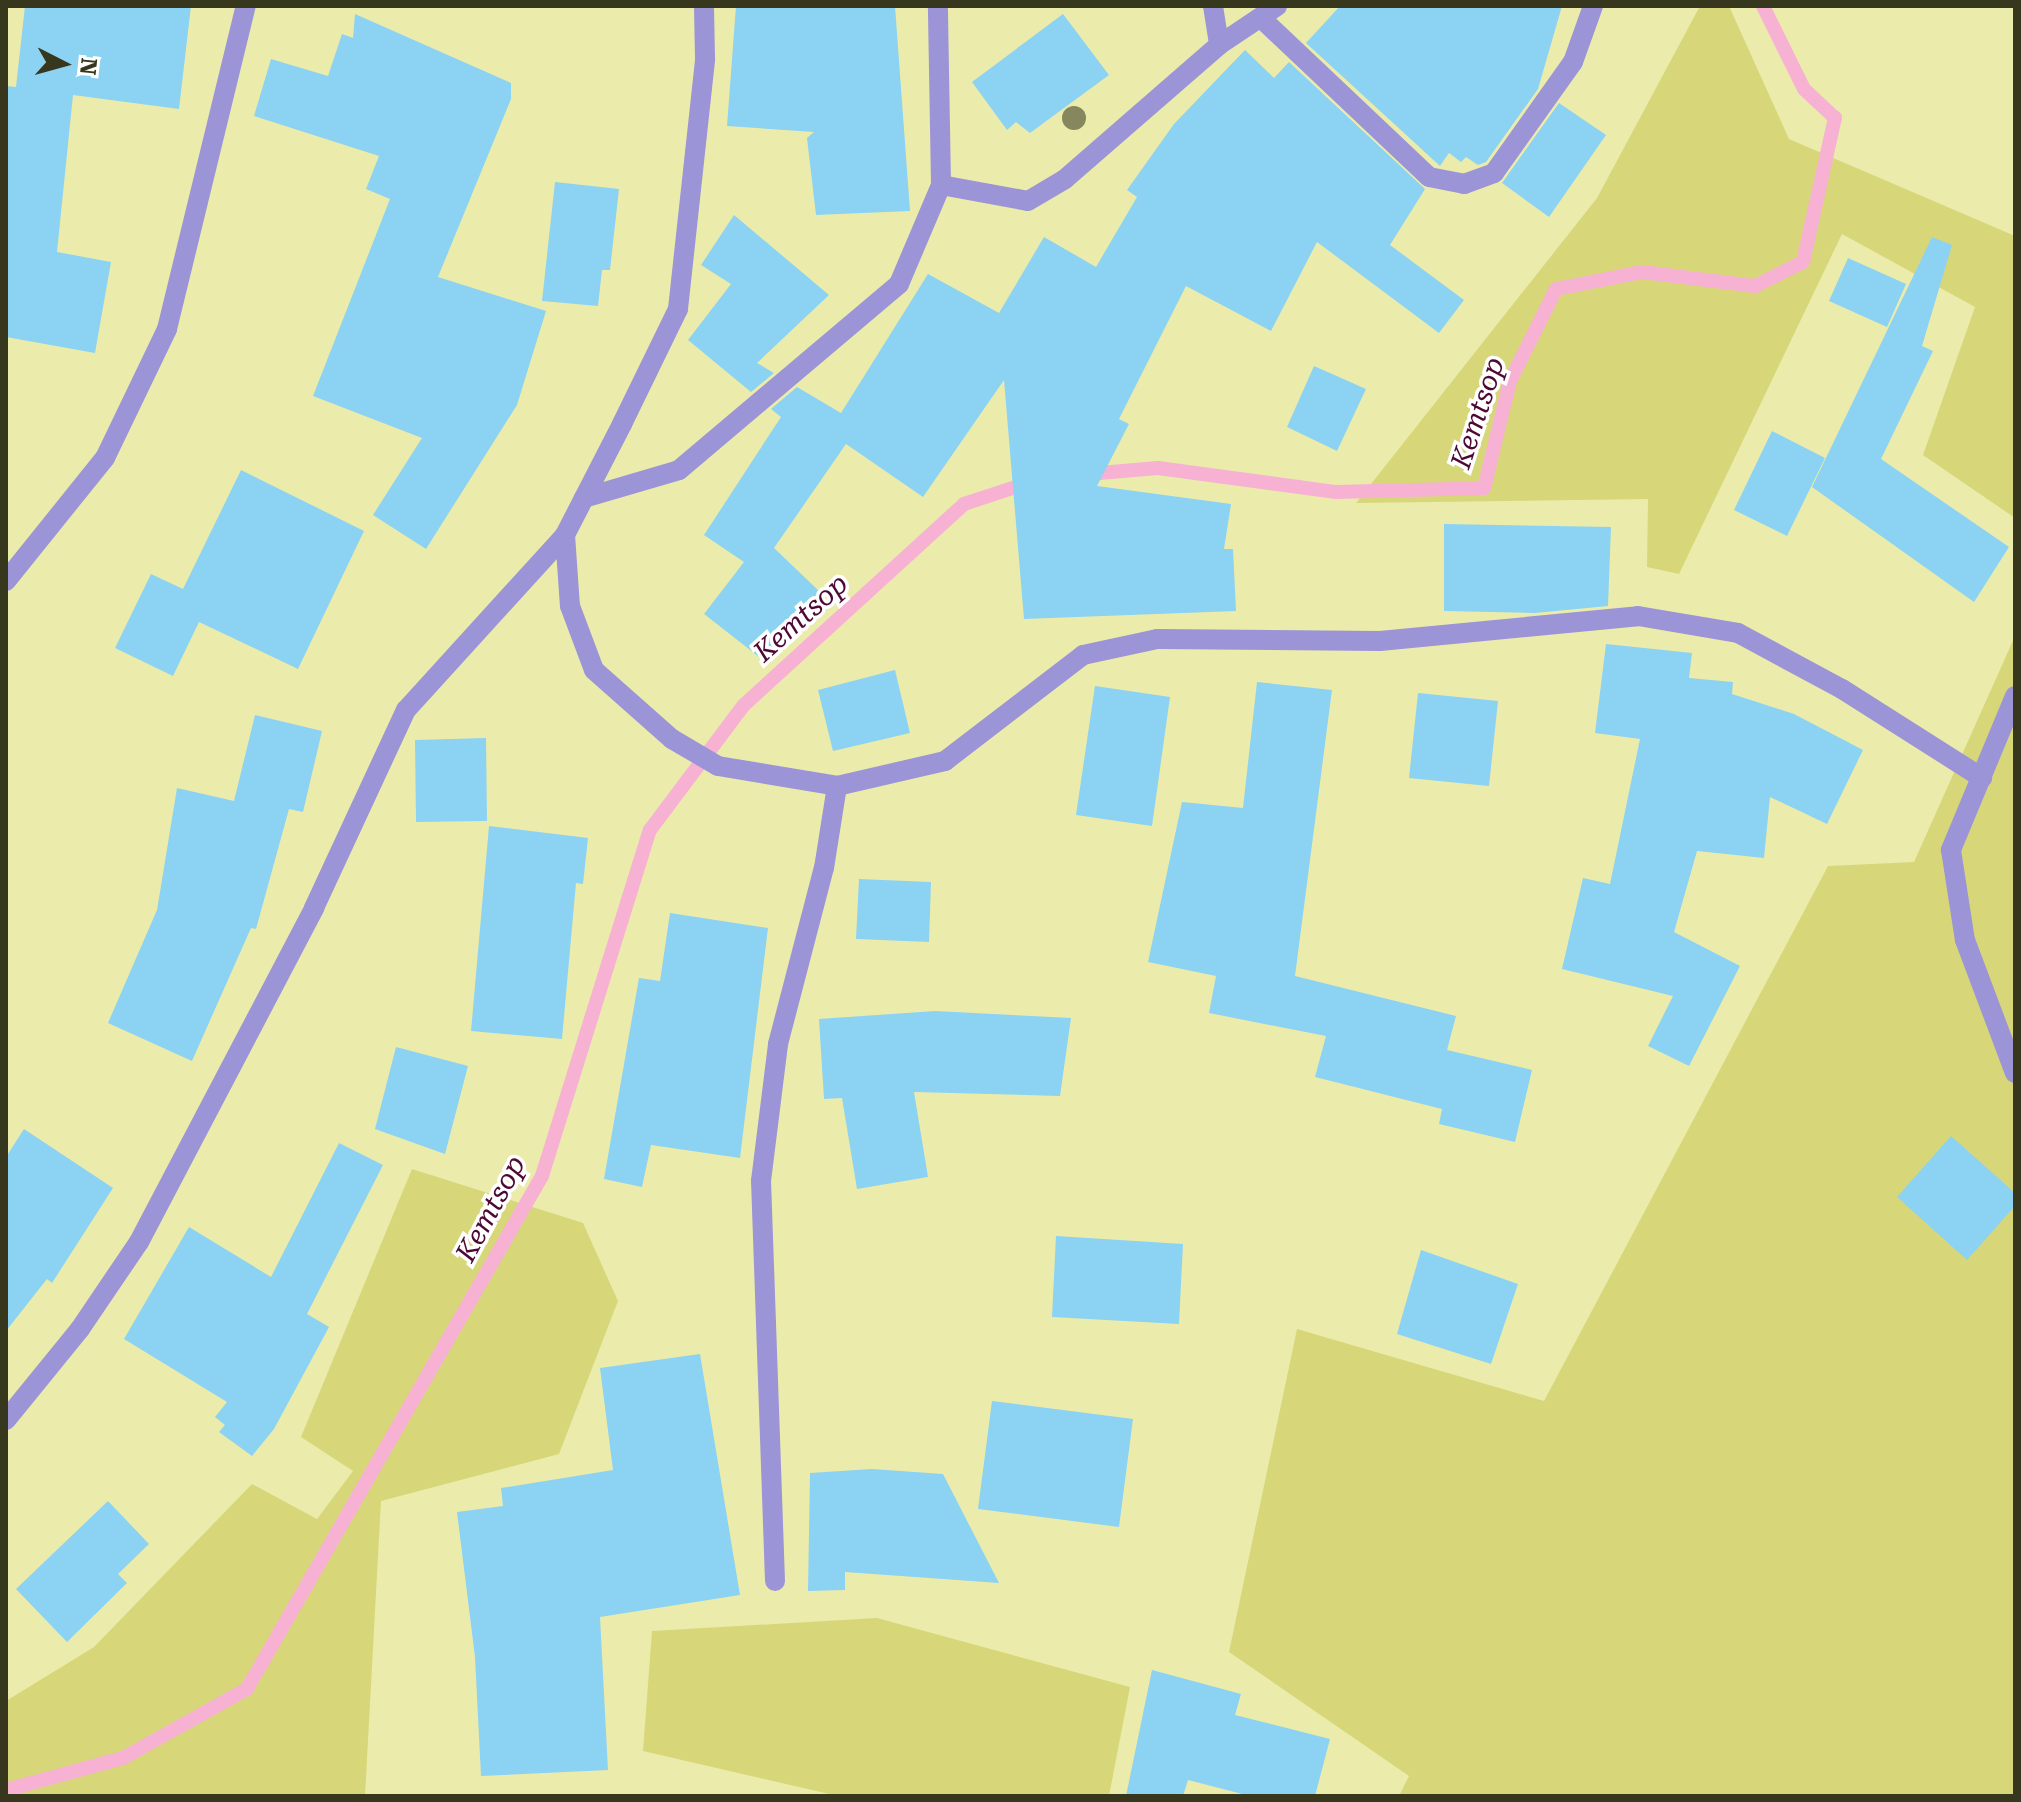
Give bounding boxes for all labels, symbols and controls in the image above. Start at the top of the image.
north arrow [24,24,104,104]
text: N [75,57,102,76]
water label: Kemtsop [1444,353,1512,473]
water label: Kemtsop [747,567,855,669]
water label: Kemtsop [449,1150,533,1268]

